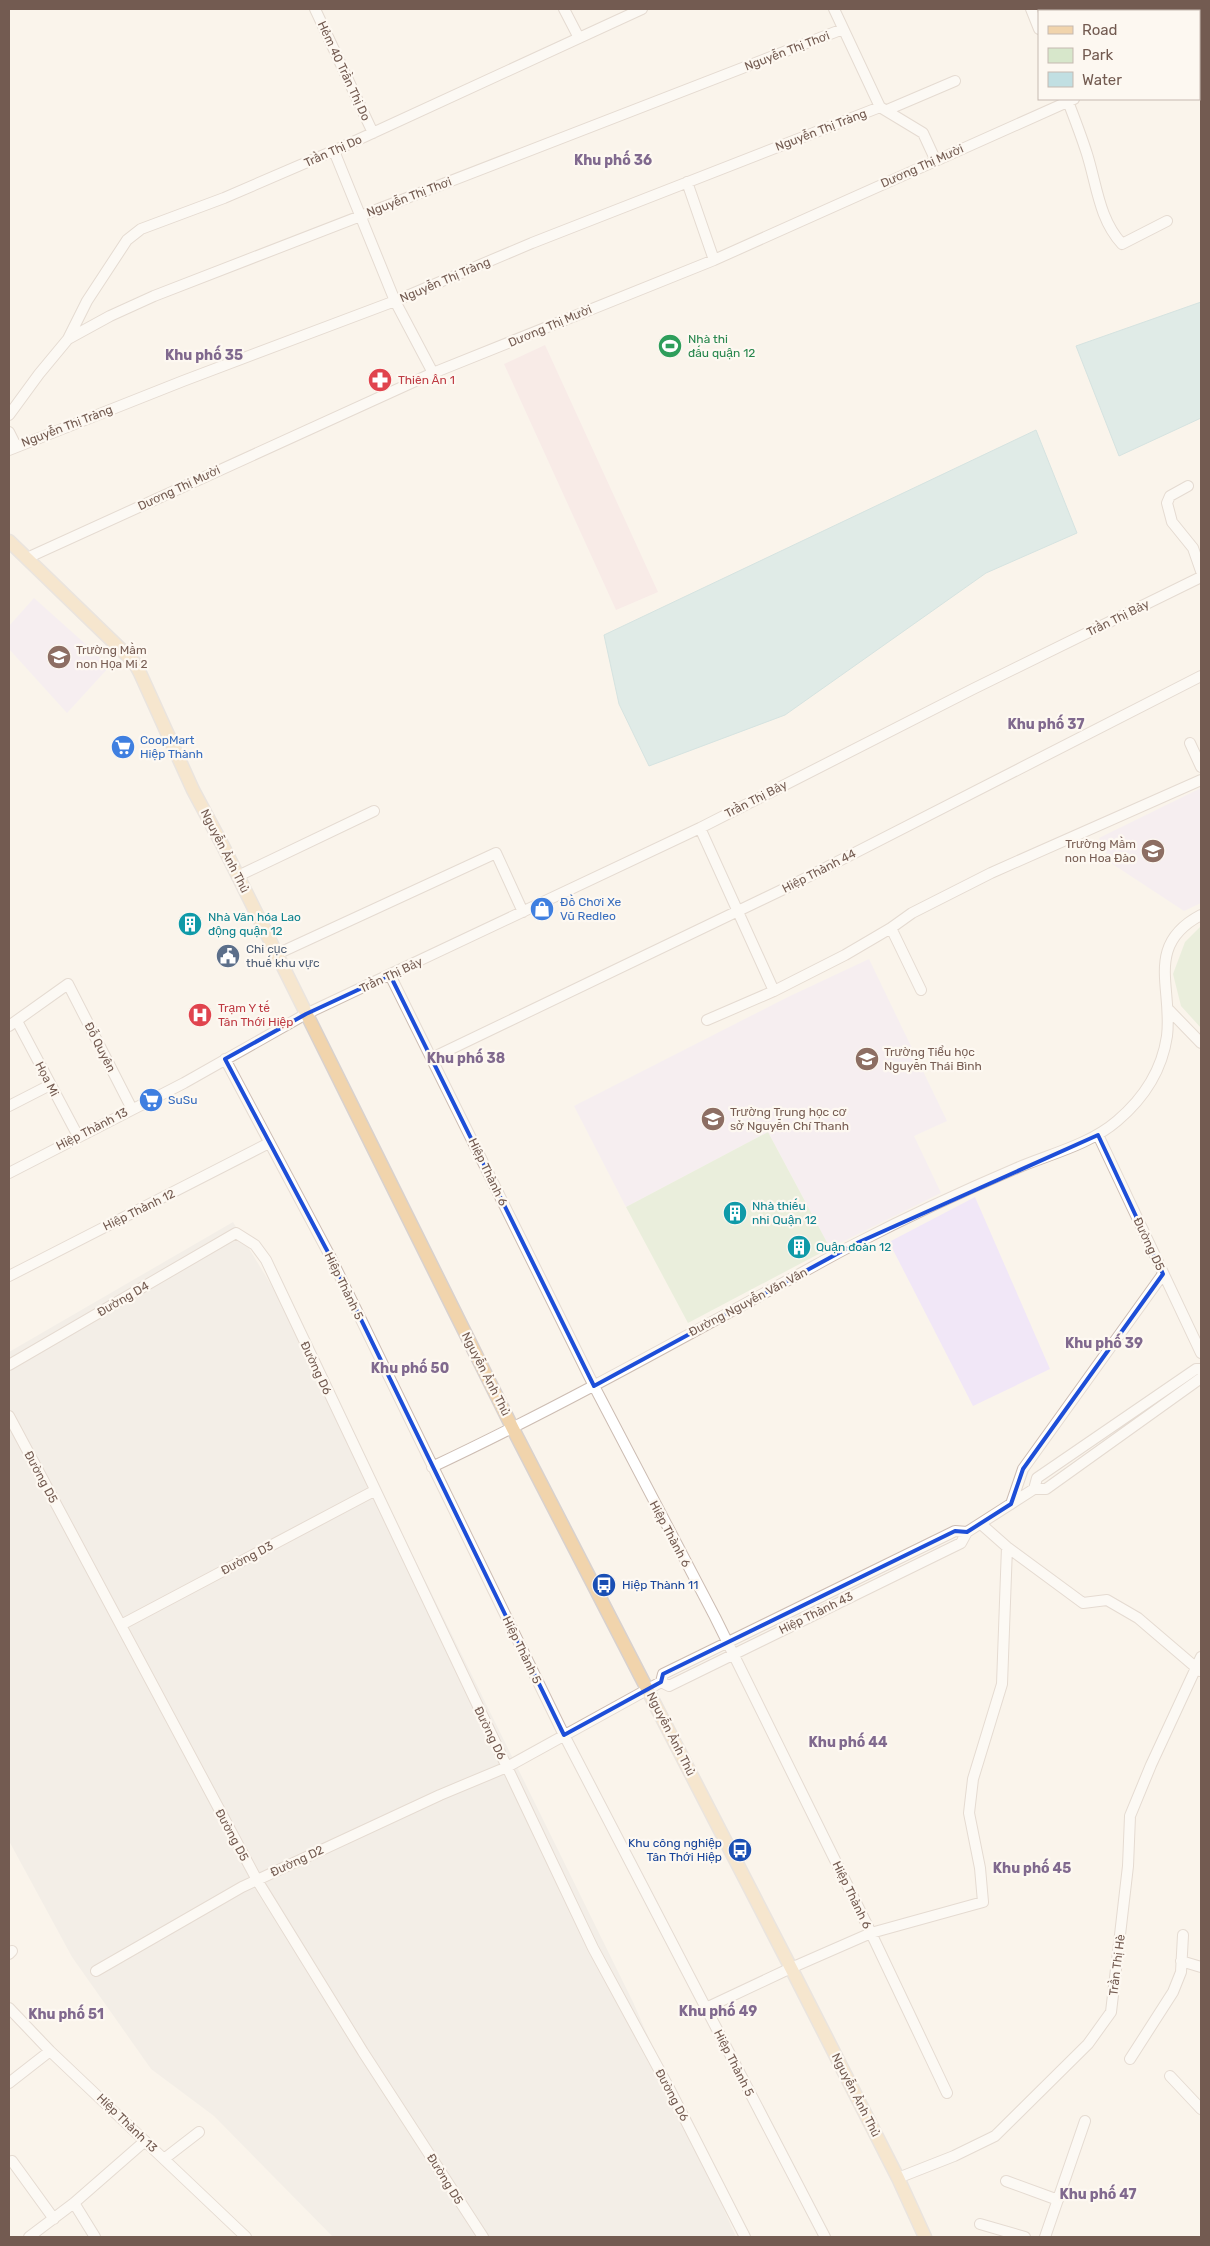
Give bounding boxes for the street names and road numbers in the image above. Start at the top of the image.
street label: Hẻm 40 Trần Thị Do [315,19,374,123]
street label: Nguyễn Thị Thơi [743,28,832,74]
street label: Nguyễn Thị Tràng [773,106,869,154]
street label: Trần Thị Do [302,132,364,170]
street label: Dương Thị Mười [878,141,966,191]
street label: Nguyễn Thị Thơi [365,174,454,220]
street label: Nguyễn Thị Tràng [398,255,492,305]
street label: Dương Thị Mười [506,302,594,350]
street label: Nguyễn Thị Tràng [19,402,115,450]
street label: Dương Thị Mười [136,463,222,513]
street label: Trần Thị Bảy [1084,596,1152,639]
street label: Trần Thị Bảy [722,777,790,821]
street label: Nguyễn Ảnh Thủ [198,806,253,895]
street label: Hiệp Thành 44 [780,846,859,896]
street label: Trần Thị Bảy [357,954,425,996]
street label: Đỗ Quyên [82,1020,118,1074]
street label: Họa Mi [32,1059,62,1099]
street label: Hiệp Thành 13 [54,1105,130,1153]
street label: Hiệp Thành 6 [466,1136,510,1208]
street label: Hiệp Thành 12 [101,1187,177,1233]
street label: Đường D5 [1131,1215,1167,1273]
street label: Hiệp Thành 5 [322,1250,366,1322]
street label: Đường Nguyễn Văn Vân [686,1265,810,1339]
street label: Đường D4 [95,1278,152,1319]
street label: Nguyễn Ảnh Thủ [459,1329,514,1418]
street label: Đường D6 [298,1339,334,1397]
street label: Đường D5 [21,1449,61,1505]
street label: Hiệp Thành 6 [647,1498,693,1570]
street label: Đường D3 [218,1538,276,1578]
street label: Hiệp Thành 43 [777,1589,855,1637]
street label: Hiệp Thành 5 [500,1614,544,1686]
street label: Nguyễn Ảnh Thủ [644,1689,699,1778]
street label: Đường D6 [471,1704,509,1762]
street label: Đường D5 [212,1807,252,1863]
street label: Đường D2 [268,1843,326,1879]
street label: Hiệp Thành 6 [830,1859,874,1931]
street label: Trần Thị Hè [1106,1933,1128,1997]
street label: Hiệp Thành 5 [711,2027,757,2099]
street label: Nguyễn Ảnh Thủ [829,2050,884,2139]
street label: Đường D6 [652,2066,692,2124]
street label: Hiệp Thành 13 [94,2091,160,2155]
street label: Đường D5 [424,2151,466,2207]

